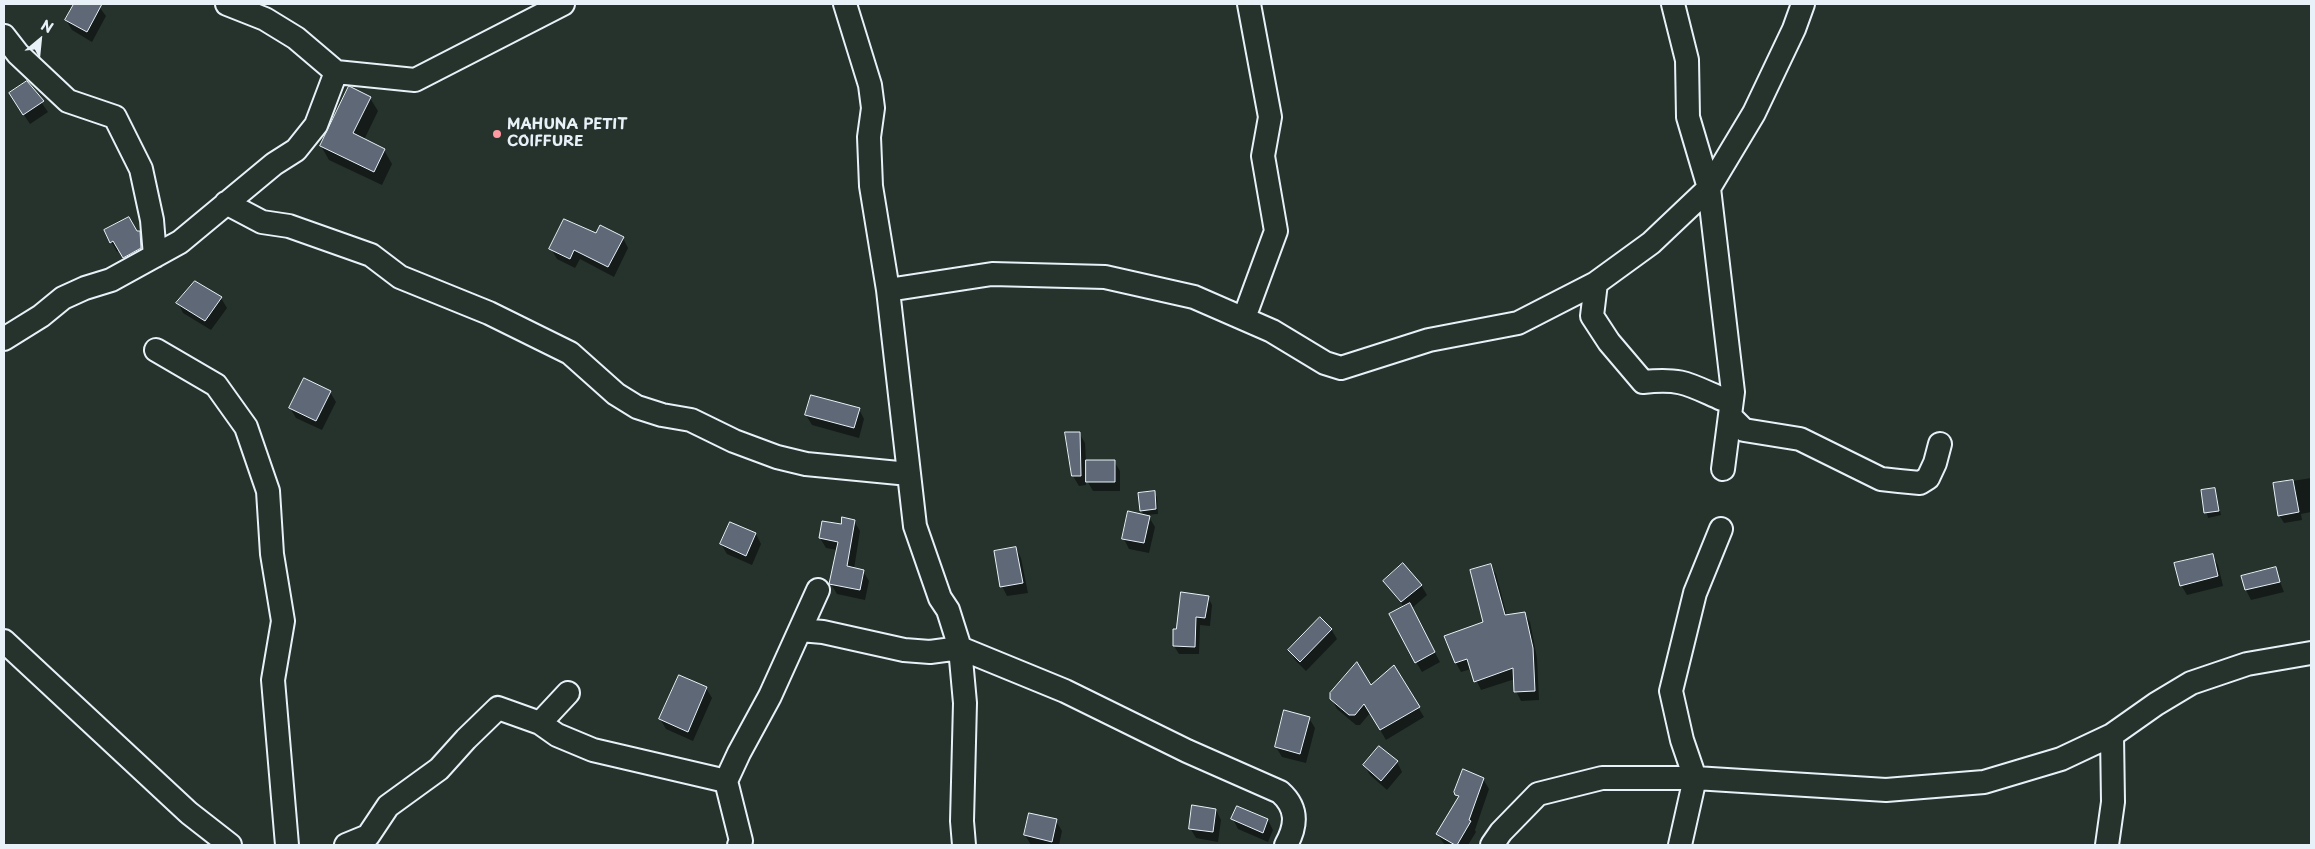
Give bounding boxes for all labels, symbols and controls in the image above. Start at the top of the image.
text: N [37,14,57,38]
north arrow [15,15,65,65]
place label: MAHUNA PETIT COIFFURE [507,116,627,151]
marker: MAHUNA PETIT COIFFURE [491,128,503,140]

